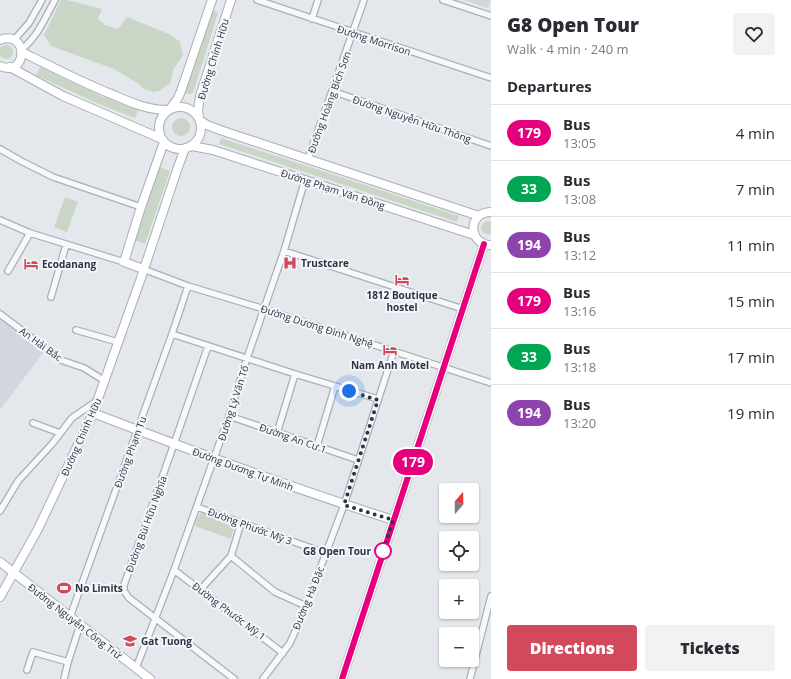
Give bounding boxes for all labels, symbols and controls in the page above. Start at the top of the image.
text: G8 Open Tour [507,12,639,38]
button: heart [733,13,775,55]
street label: Đường Chính Hữu [194,17,232,101]
street label: Đường Morrison [335,21,413,59]
text: Walk · 4 min · 240 m [507,40,629,58]
street label: Đường Hoàng Bích Sơn [304,49,354,155]
text: Departures [507,76,592,96]
street label: Đường Nguyễn Hữu Thông [351,92,474,146]
text: Bus [563,114,590,134]
text: 179 [517,123,541,142]
text: 4 min [736,123,775,143]
text: 13:05 [563,134,596,152]
street label: Đường Phạm Văn Đồng [279,166,387,213]
text: Bus [563,170,590,190]
text: 33 [521,179,537,198]
text: 7 min [736,179,775,199]
text: 13:08 [563,190,596,208]
text: Bus [563,226,590,246]
text: 194 [517,235,541,254]
text: 11 min [727,235,775,255]
text: 13:12 [563,246,596,264]
hospital icon: Trustcare [282,255,298,271]
hotel icon: Ecodanang [23,256,39,272]
place label: Trustcare [301,256,349,270]
place label: Ecodanang [42,257,96,271]
hotel icon: 1812 Boutique hostel [394,272,410,288]
text: Bus [563,282,590,302]
place label: 1812 Boutique hostel [366,288,438,314]
text: 179 [517,291,541,310]
text: 15 min [727,291,775,311]
street label: Đường Dương Đình Nghệ [259,301,375,351]
text: 13:16 [563,302,596,320]
street label: An Hải Bắc [17,324,65,364]
text: Bus [563,338,590,358]
hotel icon: Nam Anh Motel [382,342,398,358]
text: 33 [521,347,537,366]
text: 17 min [727,347,775,367]
place label: Nam Anh Motel [351,358,429,372]
text: 13:18 [563,358,596,376]
street label: Đường Lý Văn Tố [214,363,252,443]
your location [339,381,359,401]
text: Bus [563,394,590,414]
street label: Đường Chính Hữu [57,396,105,478]
text: 194 [517,403,541,422]
text: 19 min [727,403,775,423]
street label: Đường Phạm Tu [111,414,149,490]
text: 13:20 [563,414,596,432]
street label: Đường An Cư 1 [257,420,329,456]
street label: Đường Dương Tự Minh [190,444,296,494]
line badge: 179 [390,449,436,475]
text: 179 [401,452,425,471]
street label: Đường Bùi Hữu Nghĩa [122,474,170,574]
north arrow [439,483,479,523]
map controls [439,483,479,667]
street label: Đường Phước Mỹ 3 [206,504,294,548]
button: locate [439,531,479,571]
marker: G8 Open Tour [374,542,392,560]
place label: G8 Open Tour [303,544,371,558]
street label: Đường Hà Đặc [289,564,327,632]
street label: Đường Phước Mỹ 1 [189,579,269,643]
button: + [439,579,479,619]
street label: Đường Nguyễn Công Trứ [25,580,125,662]
sports icon: No Limits [56,580,72,596]
place label: No Limits [75,581,123,595]
button: Directions [507,625,637,671]
button: Tickets [645,625,775,671]
button: − [439,627,479,667]
school or university icon: Gat Tuong [122,633,138,649]
place label: Gat Tuong [141,634,192,648]

